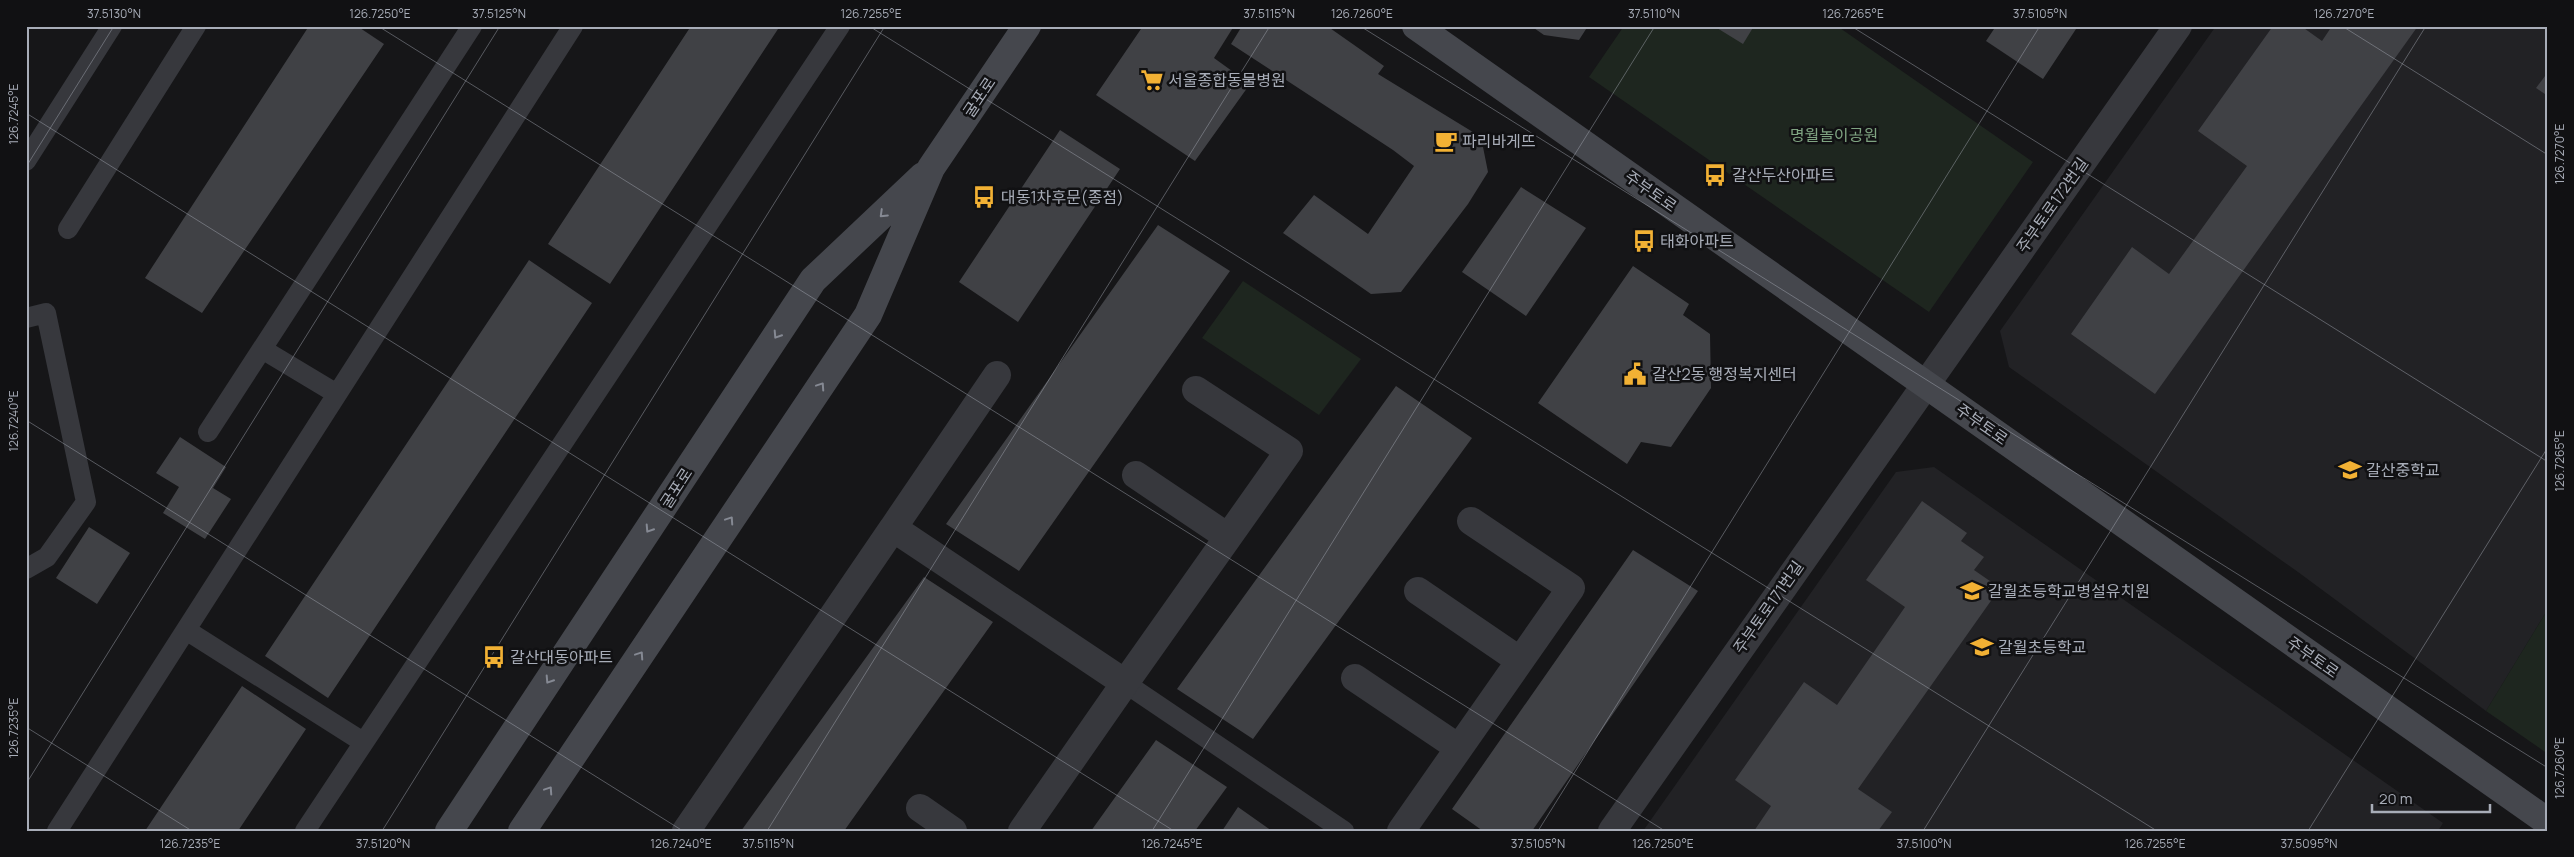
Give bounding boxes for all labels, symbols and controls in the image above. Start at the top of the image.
text: 37.5130°N [87,5,141,22]
text: 126.7250°E [349,5,411,22]
text: 37.5125°N [472,5,526,22]
text: 126.7255°E [841,5,902,22]
text: 37.5115°N [1243,5,1295,22]
text: 126.7260°E [1331,5,1393,22]
text: 37.5110°N [1628,5,1680,22]
text: 126.7265°E [1822,5,1884,22]
text: 37.5105°N [2013,5,2067,22]
text: 126.7270°E [2314,5,2374,22]
supermarket icon: 서울종합동물병원 [1139,67,1165,93]
place label: 서울종합동물병원 [1168,69,1286,91]
street label: 굴포로 [958,72,1001,121]
text: 126.7245°E [5,83,22,144]
park label: 명월놀이공원 [1790,124,1878,146]
text: 126.7270°E [2551,124,2568,184]
cafe icon: 파리바게뜨 [1433,128,1459,154]
place label: 파리바게뜨 [1462,130,1536,152]
street label: 주부토로172번길 [2011,153,2093,257]
bus stop icon: 갈산두산아파트 [1702,162,1728,188]
place label: 갈산두산아파트 [1732,164,1835,186]
street label: 주부토로 [1621,165,1682,217]
bus stop icon: 대동1차후문(종점) [971,184,997,210]
place label: 대동1차후문(종점) [1001,186,1124,208]
one-way arrow [880,208,889,217]
bus stop icon: 태화아파트 [1631,228,1657,254]
place label: 태화아파트 [1660,230,1734,252]
one-way arrow [774,330,783,339]
public building icon: 갈산2동 행정복지센터 [1622,361,1648,387]
place label: 갈산2동 행정복지센터 [1652,363,1797,385]
one-way arrow [815,382,824,391]
text: 126.7240°E [5,390,22,452]
street label: 주부토로 [1952,398,2013,450]
text: 126.7265°E [2551,430,2568,492]
school or university icon: 갈산중학교 [2337,457,2363,483]
place label: 갈산중학교 [2366,459,2440,481]
street label: 굴포로 [655,463,697,513]
one-way arrow [724,517,734,526]
one-way arrow [645,524,655,533]
street label: 주부토로171번길 [1728,556,1808,658]
school or university icon: 갈월초등학교병설유치원 [1959,578,1985,604]
place label: 갈월초등학교병설유치원 [1988,580,2150,602]
street label: 주부토로 [2283,631,2344,683]
school or university icon: 갈월초등학교 [1969,634,1995,660]
place label: 갈월초등학교 [1998,636,2086,658]
bus stop icon: 갈산대동아파트 [481,644,507,670]
place label: 갈산대동아파트 [510,646,613,668]
one-way arrow [634,652,643,661]
one-way arrow [546,674,556,683]
text: 126.7235°E [5,698,22,758]
text: 126.7260°E [2551,737,2568,799]
scale bar [2372,782,2489,814]
one-way arrow [543,787,552,796]
text: 20 m [2379,788,2412,809]
text: 126.7235°E [160,835,220,852]
text: 37.5120°N [356,835,410,852]
text: 126.7240°E [650,835,712,852]
text: 37.5115°N [742,835,794,852]
text: 126.7245°E [1142,835,1203,852]
text: 37.5105°N [1511,835,1565,852]
text: 126.7250°E [1632,835,1694,852]
text: 37.5100°N [1897,835,1951,852]
text: 126.7255°E [2125,835,2186,852]
text: 37.5095°N [2280,835,2338,852]

